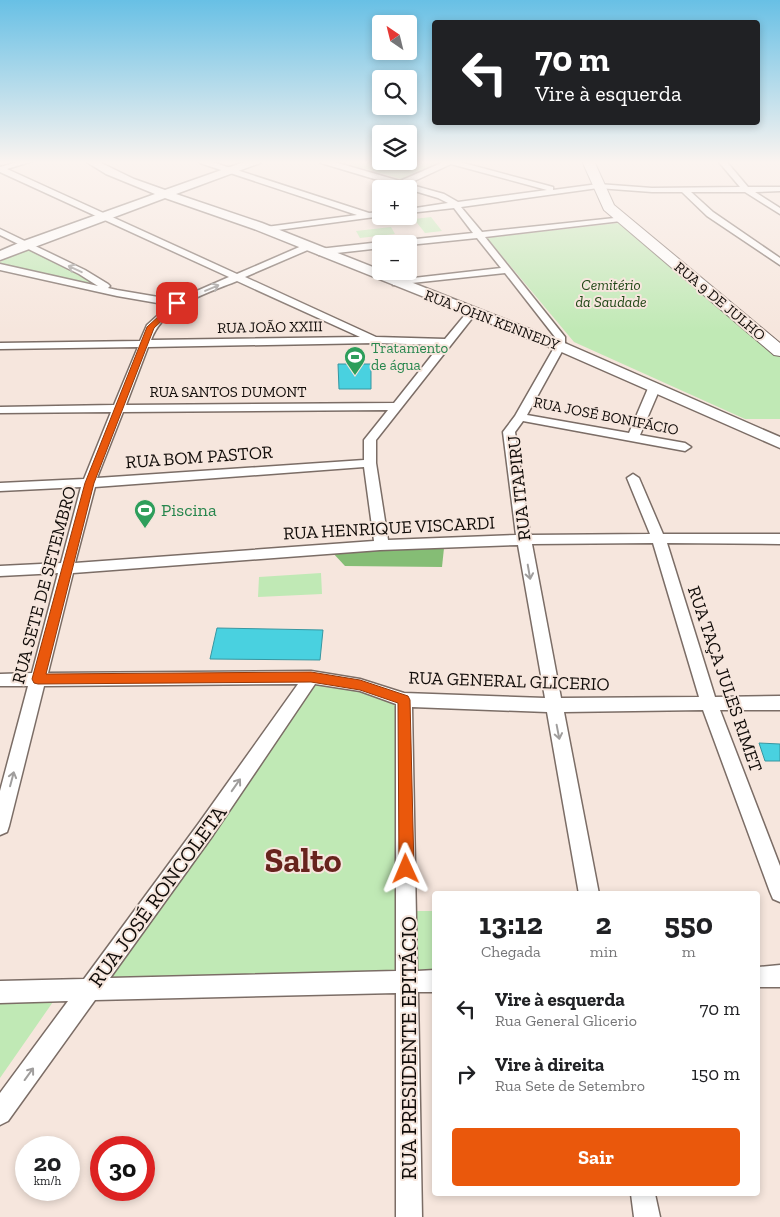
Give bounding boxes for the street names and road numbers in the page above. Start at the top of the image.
street label: RUA 9 DE JULHO [671,258,769,344]
street label: RUA JOHN KENNEDY [422,286,563,354]
street label: RUA JOÃO XXIII [217,317,323,337]
street label: RUA SANTOS DUMONT [149,383,307,401]
street label: RUA JOSÉ BONIFÁCIO [532,393,680,439]
street label: RUA ITAPIRU [503,434,535,542]
street label: RUA BOM PASTOR [125,441,273,473]
street label: RUA SETE DE SETEMBRO [7,484,81,686]
street label: RUA HENRIQUE VISCARDI [283,511,496,545]
street label: RUA TAÇA JULES RIMET [683,583,767,775]
street label: RUA GENERAL GLICERIO [408,666,610,696]
street label: RUA JOSÉ RONCOLETA [83,800,231,992]
street label: RUA PRESIDENTE EPITÁCIO [396,916,421,1180]

